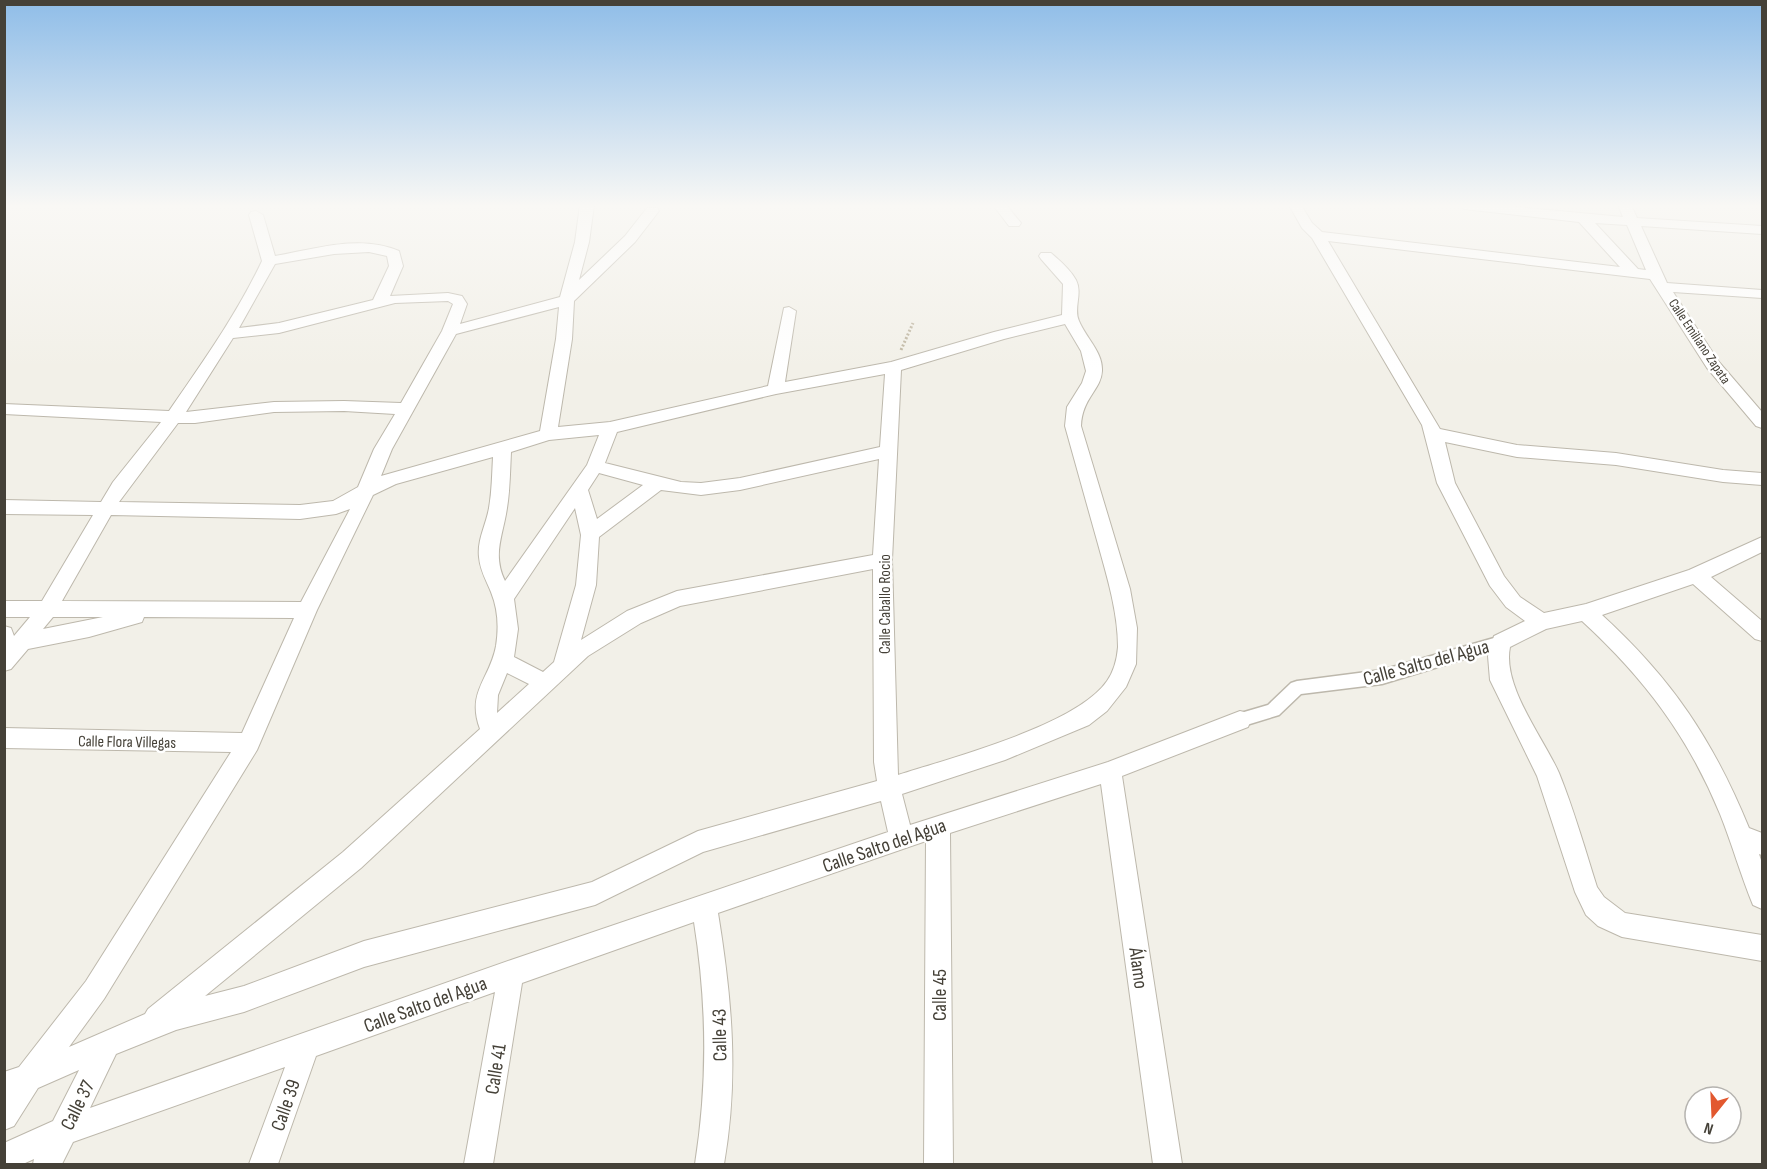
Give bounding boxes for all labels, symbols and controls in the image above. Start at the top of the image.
street label: Calle Emiliano Zapata [1665,295,1734,387]
street label: Calle Caballo Rocio [876,554,895,654]
street label: Calle Salto del Agua [1361,635,1492,691]
street label: Calle Flora Villegas [78,732,176,753]
street label: Calle Salto del Agua [819,814,949,878]
street label: Álamo [1123,945,1153,990]
street label: Calle 45 [928,969,952,1021]
street label: Calle Salto del Agua [360,972,490,1038]
street label: Calle 43 [708,1009,732,1061]
street label: Calle 41 [480,1042,512,1096]
street label: Calle 39 [266,1076,306,1134]
street label: Calle 37 [56,1077,100,1134]
north arrow [1683,1085,1743,1145]
text: N [1702,1117,1716,1138]

